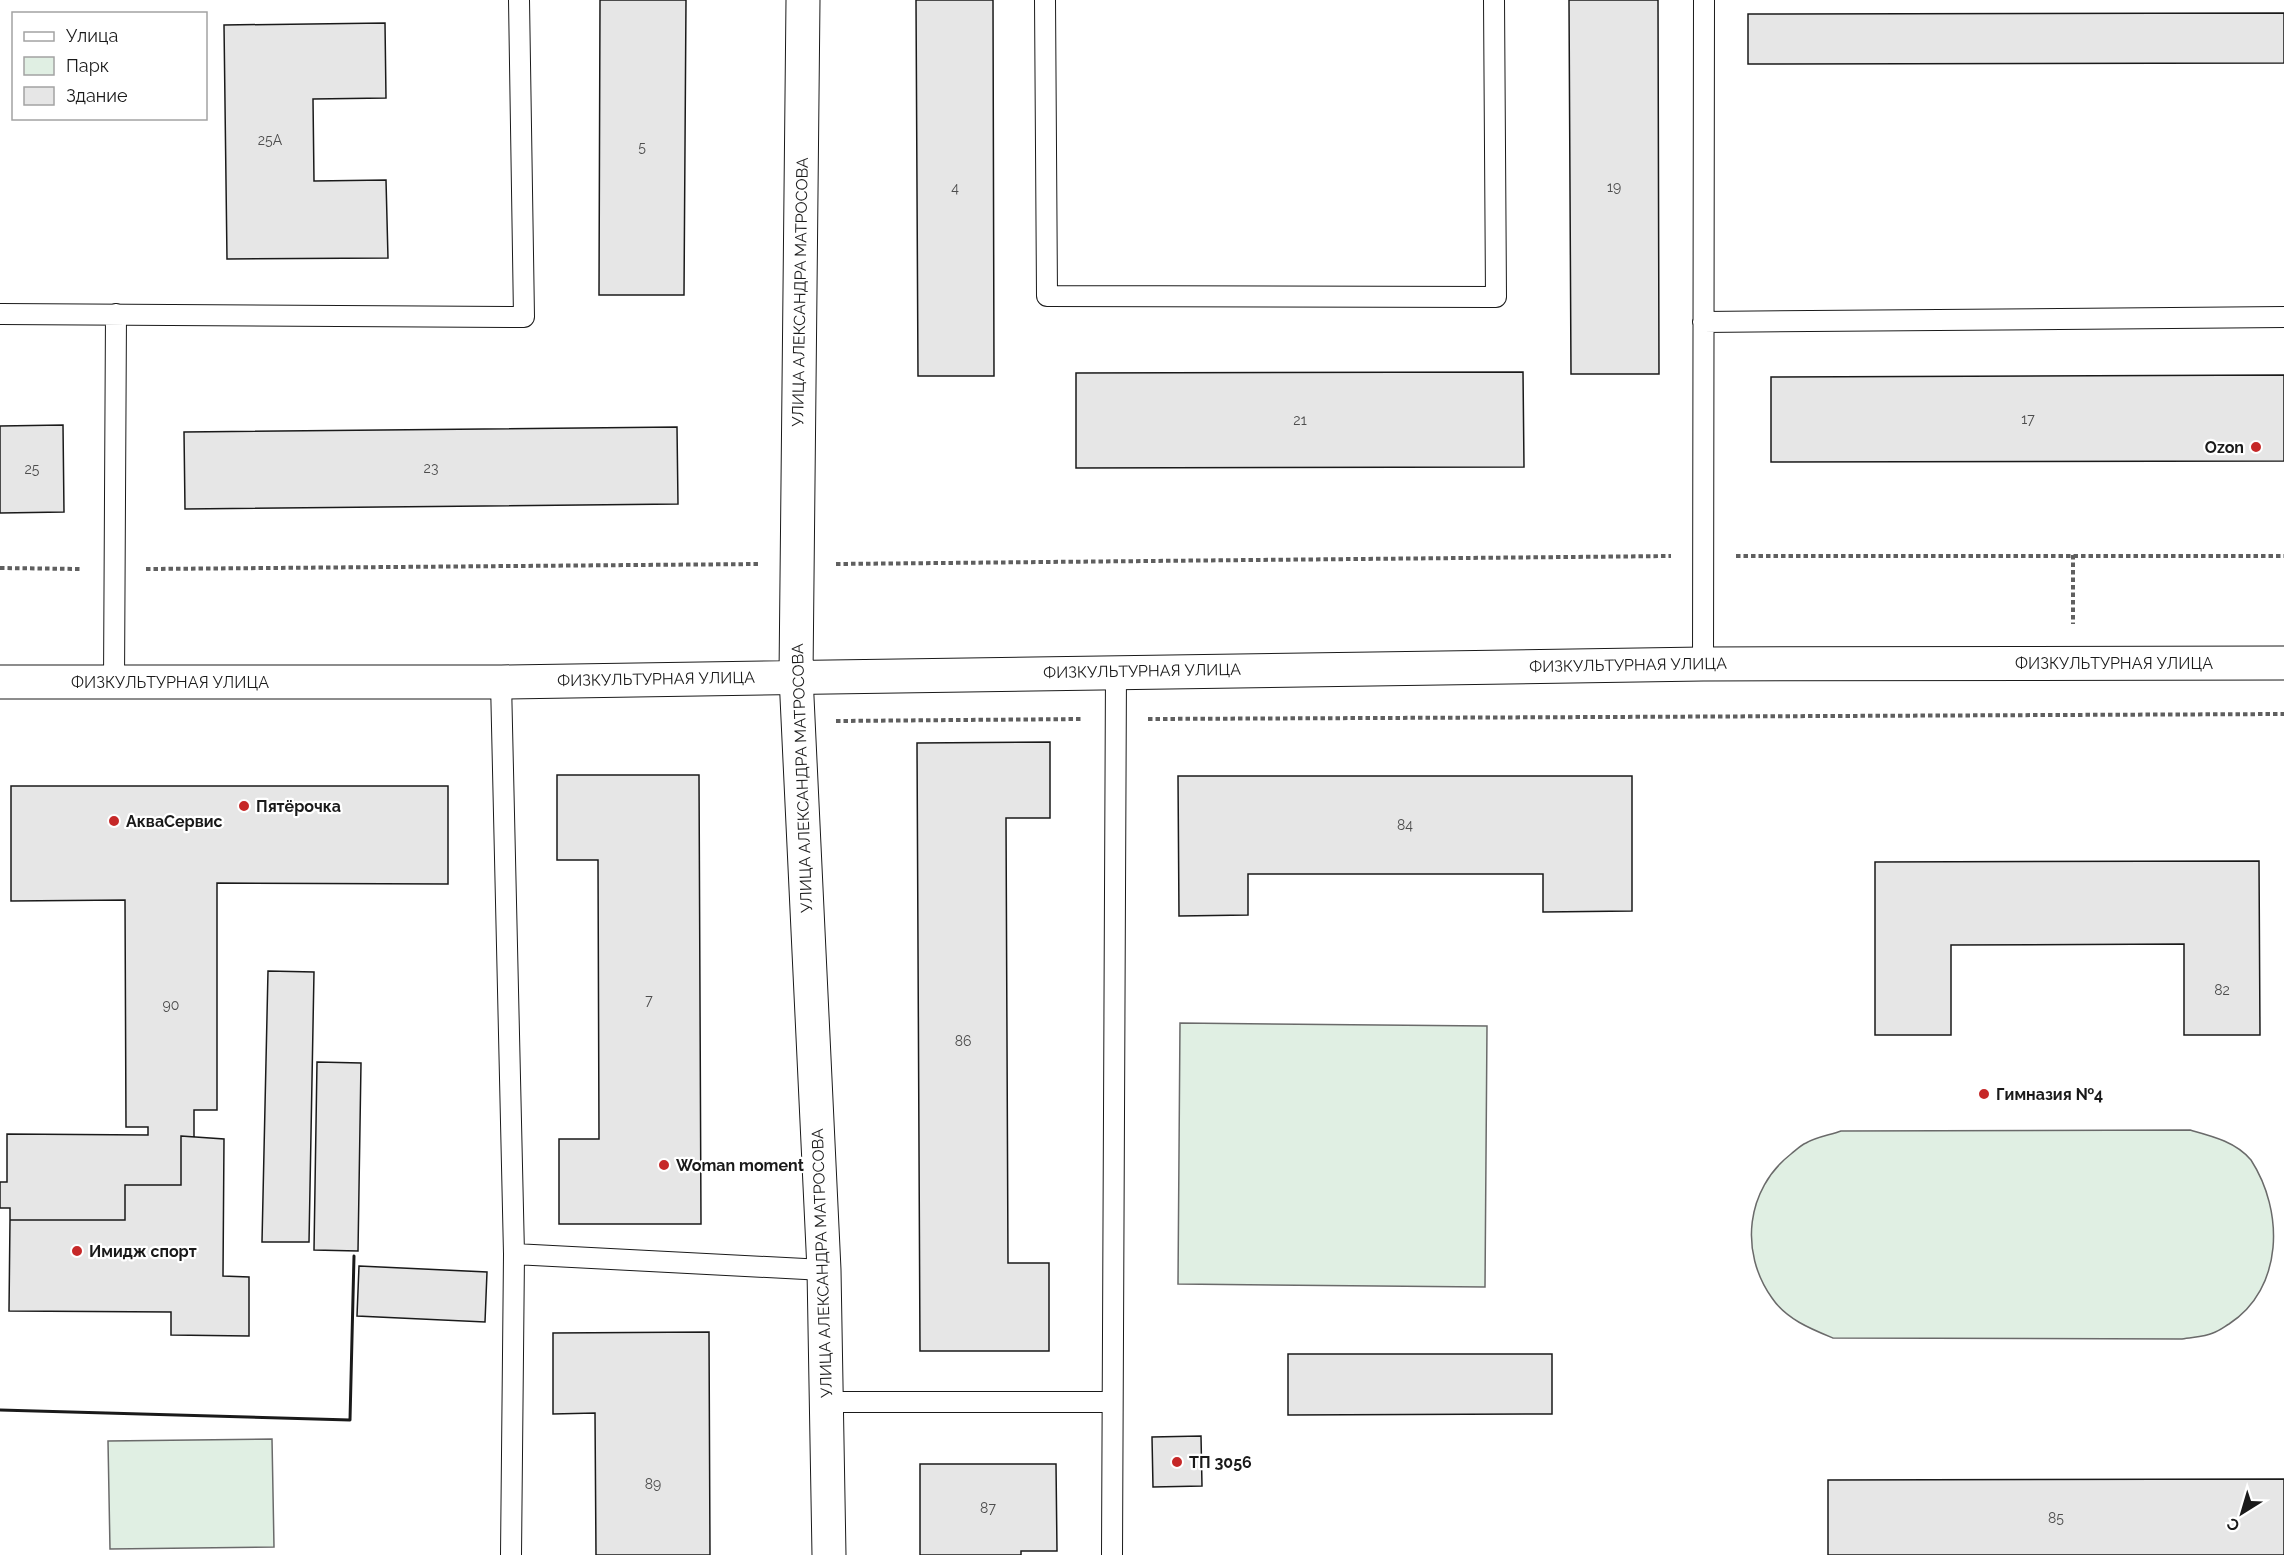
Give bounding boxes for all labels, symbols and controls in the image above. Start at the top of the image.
legend [12,12,207,120]
text: Улица [66,25,118,46]
text: Парк [66,55,109,76]
text: Здание [66,85,128,106]
house number: 25А [258,132,283,148]
house number: 5 [638,139,646,155]
street label: УЛИЦА АЛЕКСАНДРА МАТРОСОВА [788,157,812,427]
house number: 19 [1607,179,1621,195]
house number: 4 [951,180,959,196]
house number: 17 [2021,411,2035,427]
house number: 21 [1293,412,1307,428]
place label: Ozon [2205,438,2244,457]
marker: Ozon [2249,440,2263,454]
house number: 23 [424,460,438,476]
house number: 25 [25,461,40,477]
street label: УЛИЦА АЛЕКСАНДРА МАТРОСОВА [788,643,816,913]
street label: ФИЗКУЛЬТУРНАЯ УЛИЦА [1529,654,1727,676]
street label: ФИЗКУЛЬТУРНАЯ УЛИЦА [2015,654,2213,673]
street label: ФИЗКУЛЬТУРНАЯ УЛИЦА [1043,660,1241,682]
street label: ФИЗКУЛЬТУРНАЯ УЛИЦА [557,668,755,690]
street label: ФИЗКУЛЬТУРНАЯ УЛИЦА [71,673,269,692]
place label: Пятёрочка [256,797,341,816]
marker: Пятёрочка [237,799,251,813]
place label: АкваСервис [126,812,223,831]
marker: АкваСервис [107,814,121,828]
house number: 84 [1397,817,1413,833]
house number: 82 [2214,982,2230,998]
house number: 7 [645,992,653,1008]
house number: 90 [163,997,179,1013]
house number: 86 [955,1033,971,1049]
place label: Гимназия №4 [1996,1085,2103,1104]
marker: Гимназия №4 [1977,1087,1991,1101]
street label: УЛИЦА АЛЕКСАНДРА МАТРОСОВА [808,1128,836,1398]
place label: Woman moment [676,1156,804,1175]
marker: Woman moment [657,1158,671,1172]
place label: Имидж спорт [89,1242,197,1261]
marker: Имидж спорт [70,1244,84,1258]
place label: ТП 3056 [1189,1453,1252,1472]
marker: ТП 3056 [1170,1455,1184,1469]
house number: 89 [645,1476,661,1492]
north arrow [2212,1483,2272,1543]
house number: 87 [980,1500,996,1516]
house number: 85 [2048,1510,2064,1526]
text: С [2223,1514,2243,1535]

